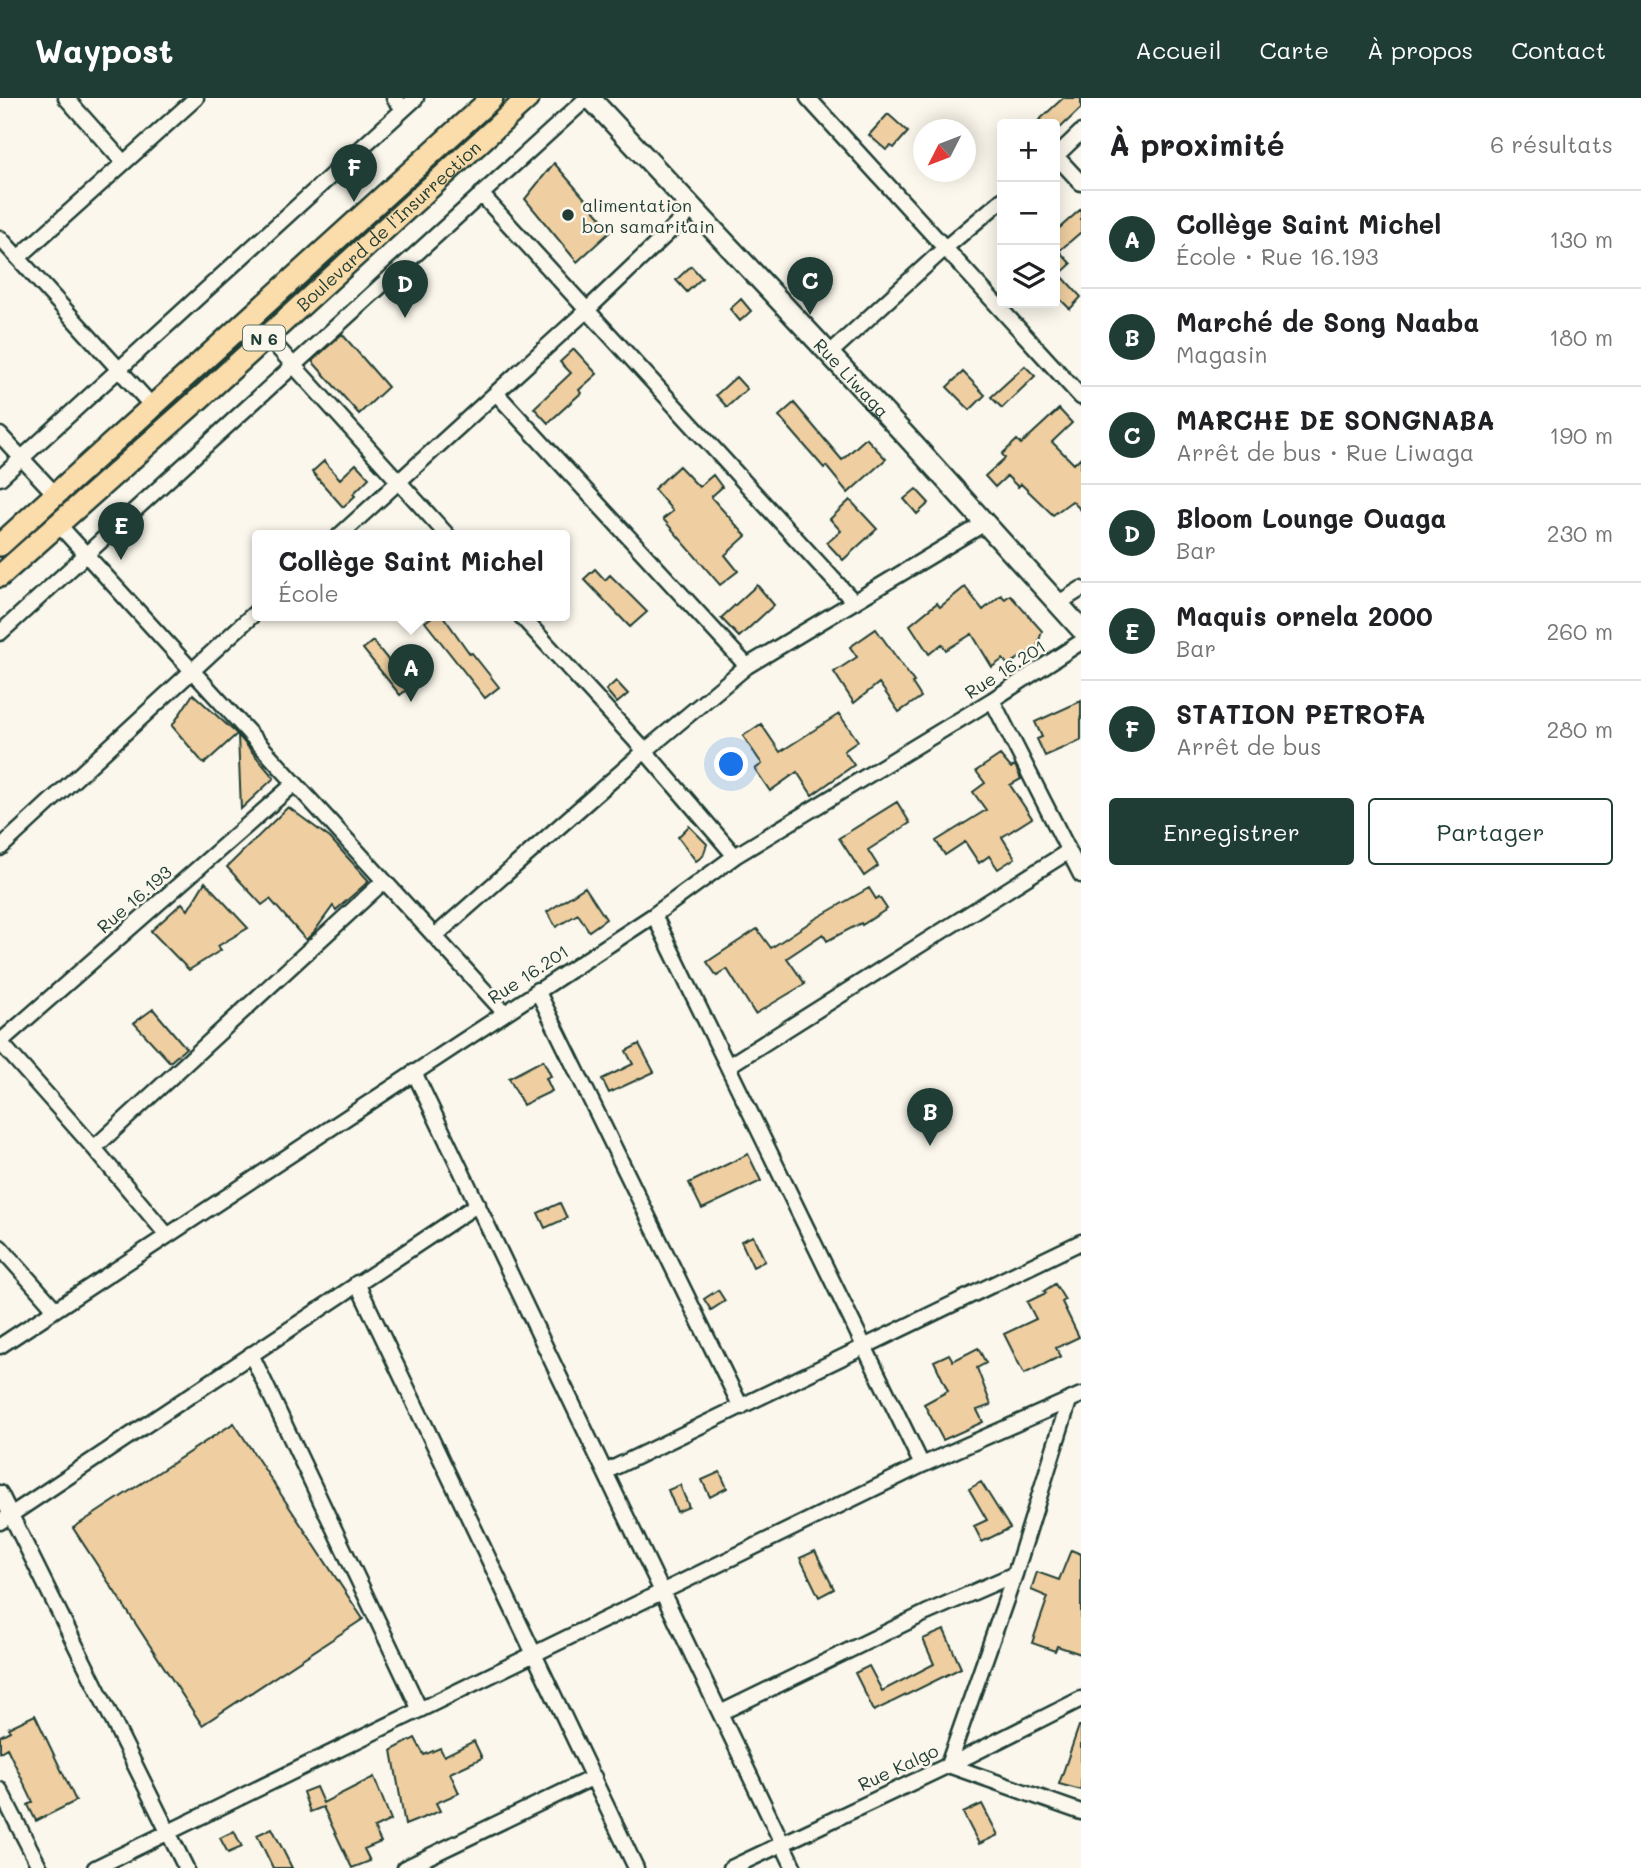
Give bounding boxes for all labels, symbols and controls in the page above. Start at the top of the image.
text: Waypost [35,28,173,71]
text: Accueil [1135,34,1221,65]
text: Carte [1259,34,1329,65]
text: À propos [1367,34,1473,65]
text: Contact [1511,34,1606,65]
north arrow [913,119,976,182]
map controls [997,119,1060,308]
button: + [997,119,1060,182]
text: À proximité [1109,124,1285,164]
text: 6 résultats [1490,129,1613,159]
street label: Boulevard de l'Insurrection [291,135,486,316]
pin: F [331,144,377,202]
button: − [997,182,1060,245]
place label: alimentation bon samaritain [582,193,715,238]
marker: alimentation bon samaritain [560,207,576,223]
text: Collège Saint Michel [1176,207,1441,241]
text: A [1124,224,1140,254]
text: 130 m [1549,224,1613,254]
text: École · Rue 16.193 [1176,241,1378,271]
button: layers [997,245,1060,308]
pin: C [787,257,833,315]
pin: D [382,260,428,318]
text: Marché de Song Naaba [1176,305,1479,339]
text: B [1124,322,1140,352]
text: 180 m [1549,322,1613,352]
road number: N 6 [243,326,285,350]
street label: Rue Liwaga [809,333,895,423]
text: Magasin [1176,339,1267,369]
text: MARCHE DE SONGNABA [1176,403,1495,437]
text: C [1123,420,1141,450]
text: 190 m [1549,420,1613,450]
text: Arrêt de bus · Rue Liwaga [1176,437,1474,467]
text: Bloom Lounge Ouaga [1176,501,1447,535]
pin: E [98,502,144,560]
text: D [1124,518,1140,548]
text: 230 m [1547,518,1613,548]
popup [252,530,570,621]
text: Bar [1176,535,1216,565]
text: Collège Saint Michel [278,544,544,578]
text: École [278,578,339,608]
text: Maquis ornela 2000 [1176,599,1433,633]
text: E [1125,616,1139,646]
text: 260 m [1546,616,1613,646]
text: Bar [1176,633,1216,663]
street label: Rue 16.201 [960,634,1050,704]
pin: A [388,644,434,702]
text: STATION PETROFA [1176,697,1426,731]
text: F [1125,714,1139,744]
text: 280 m [1546,714,1613,744]
text: Arrêt de bus [1176,731,1321,761]
your location [714,747,748,781]
button: Enregistrer [1109,798,1354,865]
button: Partager [1368,798,1613,865]
street label: Rue 16.193 [91,860,177,938]
street label: Rue 16.201 [483,939,573,1009]
pin: B [907,1088,953,1146]
street label: Rue Kalgo [854,1738,942,1796]

